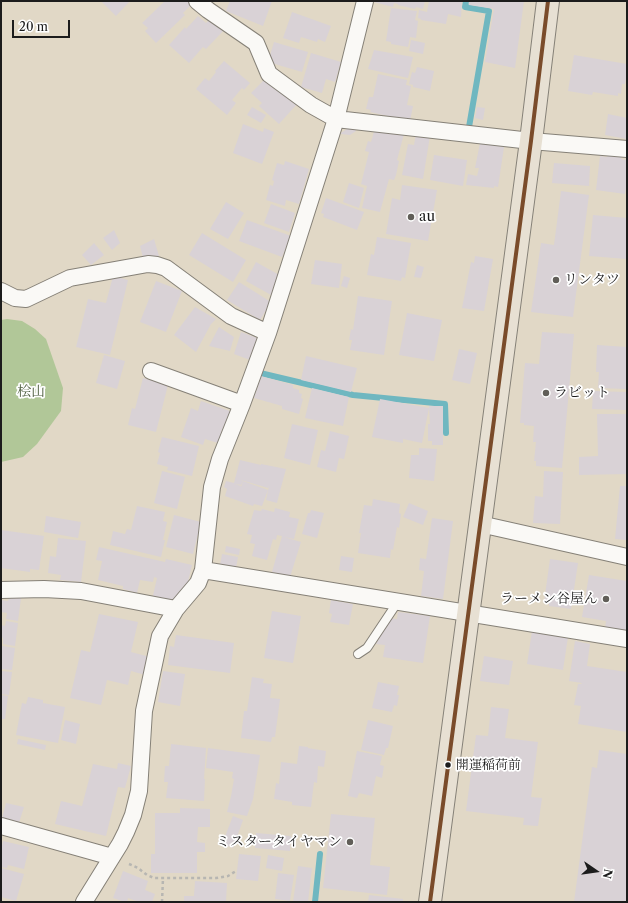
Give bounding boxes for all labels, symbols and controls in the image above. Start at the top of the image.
scale bar [14,12,72,38]
text: 20 m [19,19,48,34]
place label: au [419,209,435,225]
marker: au [406,212,416,222]
place label: リンタツ [564,272,620,288]
marker: リンタツ [551,275,561,285]
park label: 桧山 [17,384,45,400]
place label: ラビット [554,385,610,401]
marker: ラビット [541,388,551,398]
place label: ラーメン谷屋ん [500,591,598,607]
marker: ラーメン谷屋ん [601,594,611,604]
place label: 開運稲荷前 [456,757,521,773]
marker: 開運稲荷前 [443,760,453,770]
place label: ミスタータイヤマン [216,834,342,850]
marker: ミスタータイヤマン [345,837,355,847]
north arrow [576,851,616,891]
text: N [600,867,616,880]

